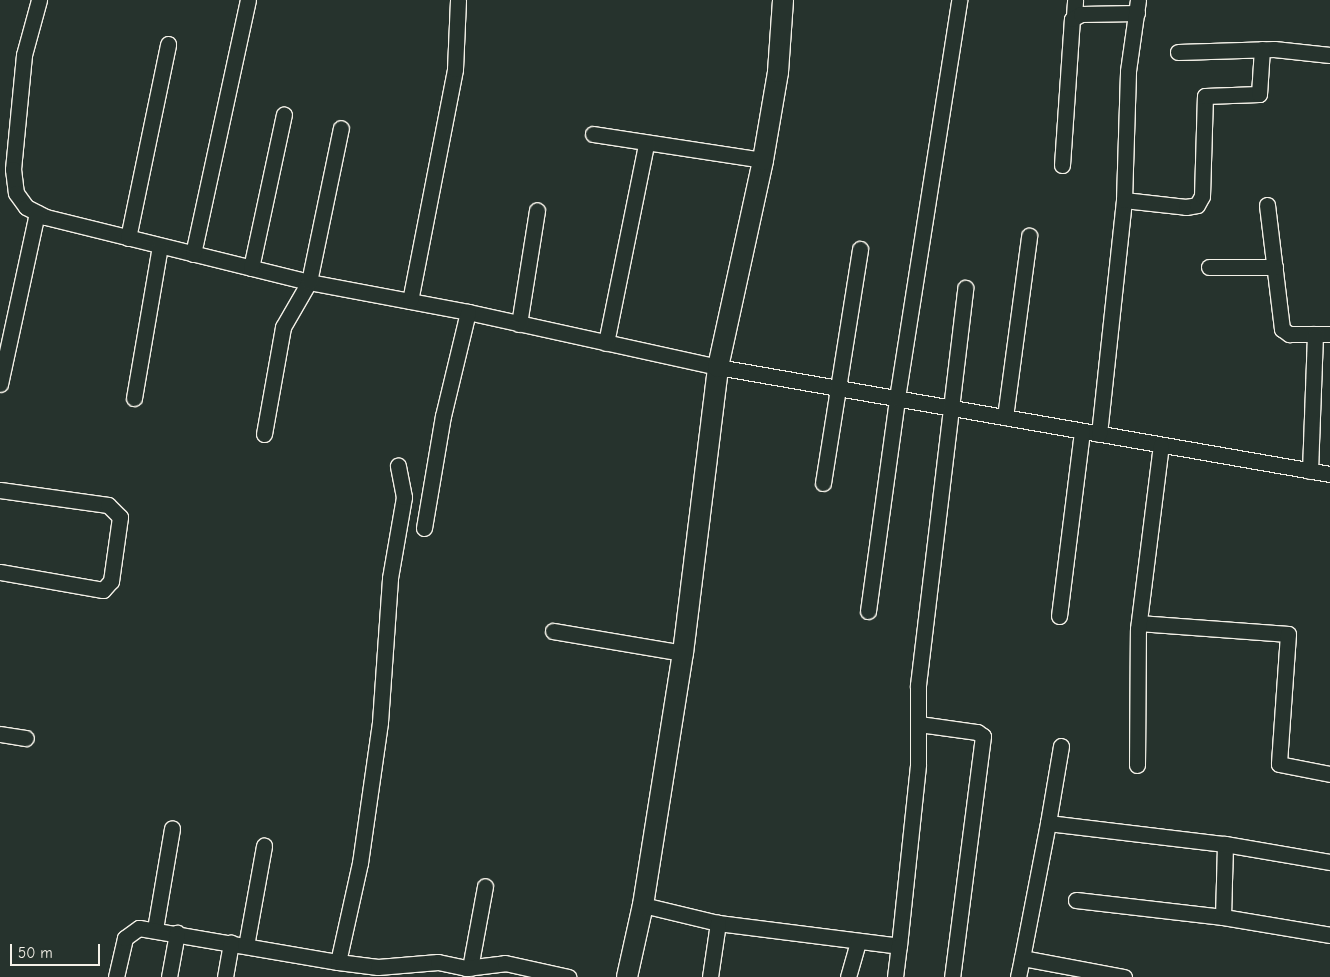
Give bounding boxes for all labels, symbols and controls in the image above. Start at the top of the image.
scale bar [12,934,102,966]
text: 50 m [18,944,53,962]

